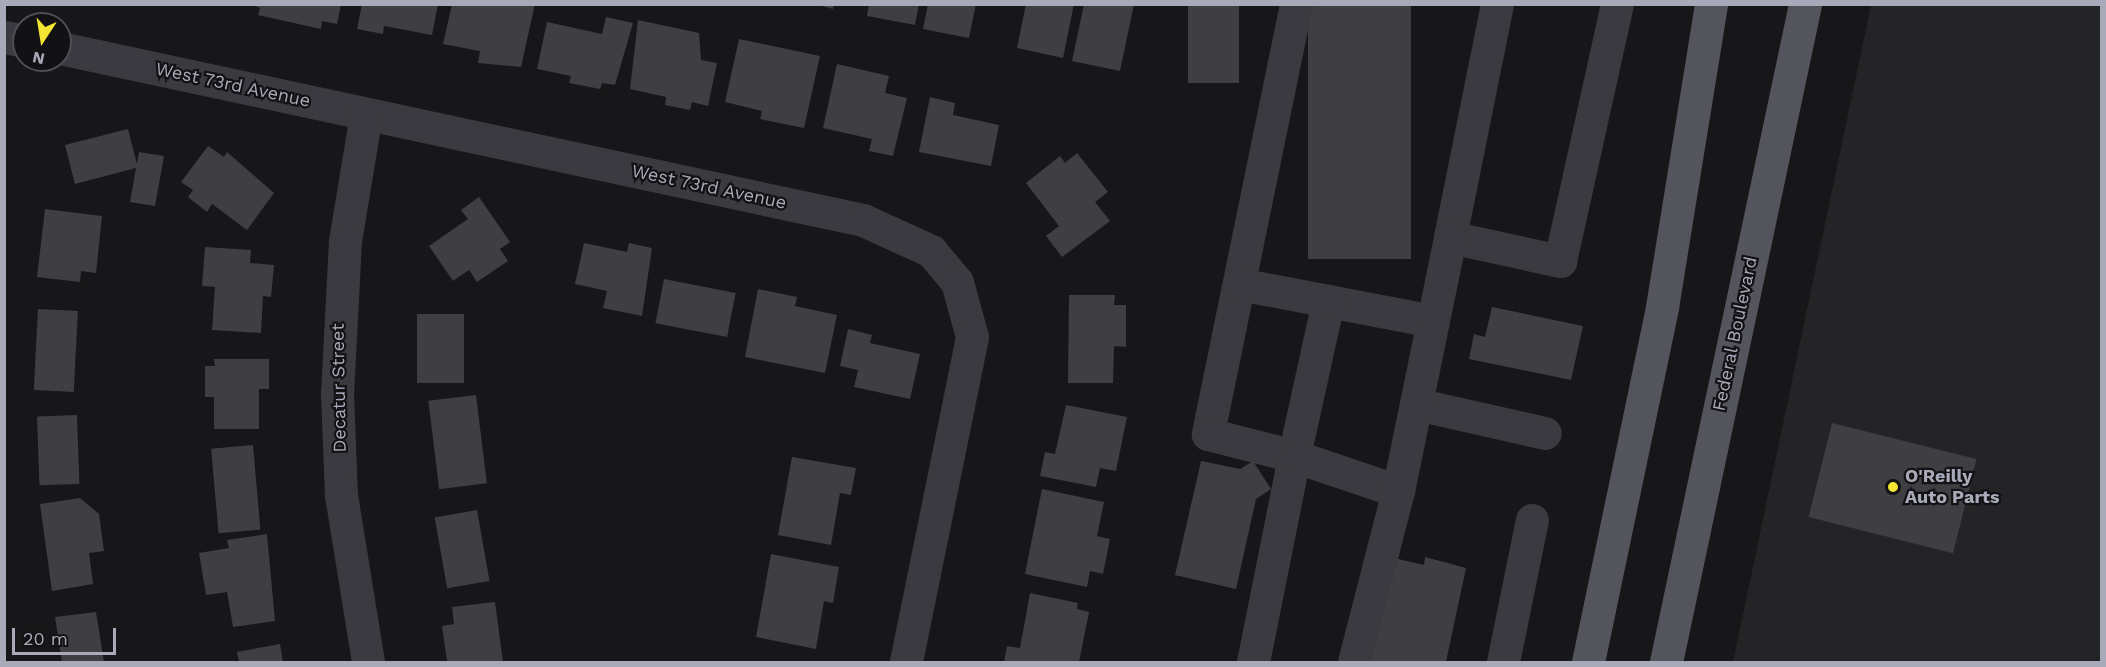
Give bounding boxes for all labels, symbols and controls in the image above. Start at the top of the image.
north arrow [12,12,72,72]
text: N [31,48,46,69]
street label: West 73rd Avenue [153,58,313,112]
street label: West 73rd Avenue [629,160,789,214]
street label: Federal Boulevard [1708,255,1762,413]
street label: Decatur Street [327,323,351,453]
place label: O'Reilly Auto Parts [1905,466,1999,508]
marker: O'Reilly Auto Parts [1886,480,1900,494]
scale bar [15,616,118,654]
text: 20 m [23,628,68,649]

